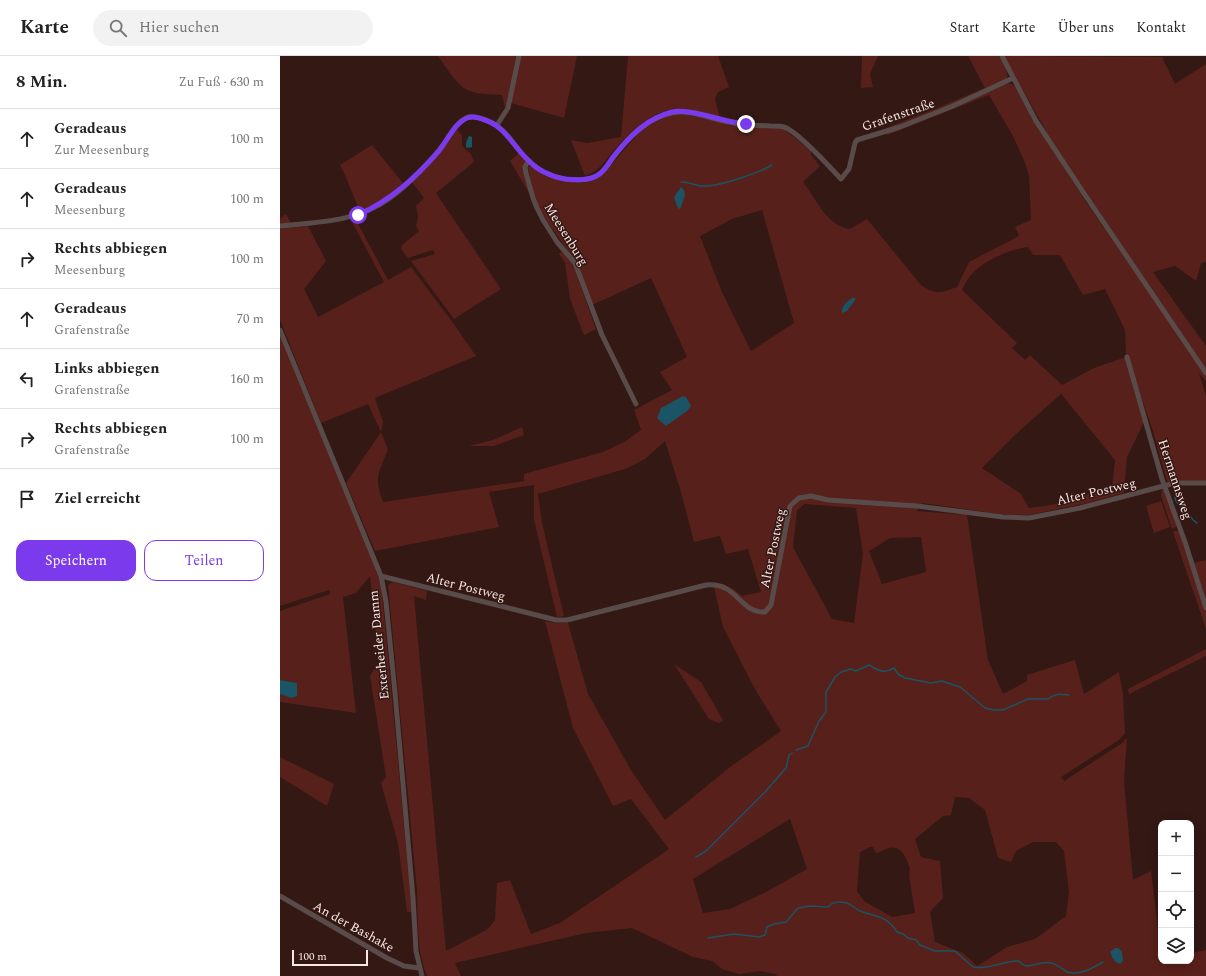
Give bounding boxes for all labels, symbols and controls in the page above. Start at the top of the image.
search box [93,10,373,46]
text: Karte [20,13,69,42]
text: Hier suchen [139,16,220,39]
icon: search [107,17,129,39]
text: Start [950,17,980,38]
text: Karte [1002,17,1035,38]
text: Über uns [1057,17,1114,38]
text: Kontakt [1136,17,1186,38]
text: 8 Min. [16,69,67,95]
text: Zu Fuß · 630 m [178,72,264,92]
street label: Grafenstraße [859,93,937,137]
route end [737,115,755,133]
text: Geradeaus [54,117,126,140]
icon: ahead [16,128,38,150]
text: 100 m [230,129,264,149]
text: Zur Meesenburg [54,140,149,160]
text: Geradeaus [54,177,126,200]
icon: ahead [16,188,38,210]
text: 100 m [230,189,264,209]
street label: Meesenburg [539,199,594,270]
text: Meesenburg [54,200,125,220]
route start [349,206,367,224]
text: Rechts abbiegen [54,237,167,260]
icon: right [16,248,38,270]
text: 100 m [230,249,264,269]
text: Meesenburg [54,260,125,280]
text: Geradeaus [54,297,126,320]
icon: ahead [16,308,38,330]
text: 70 m [237,309,264,329]
text: Grafenstraße [54,320,130,340]
text: Links abbiegen [54,357,159,380]
icon: left [16,368,38,390]
text: 160 m [230,369,264,389]
text: Grafenstraße [54,380,130,400]
text: Rechts abbiegen [54,417,167,440]
icon: right [16,428,38,450]
text: 100 m [230,429,264,449]
street label: Hermannsweg [1153,437,1197,522]
text: Grafenstraße [54,440,130,460]
street label: Alter Postweg [1054,473,1138,511]
text: Ziel erreicht [54,487,140,510]
icon: arrive [16,488,38,510]
street label: Alter Postweg [755,506,791,590]
button: Speichern [16,540,136,581]
button: Teilen [144,540,264,581]
street label: Alter Postweg [424,567,508,606]
street label: Exterheider Damm [363,589,395,700]
map controls [1158,820,1194,964]
button: + [1158,820,1194,856]
button: − [1158,856,1194,892]
button: locate [1158,892,1194,928]
street label: An der Bashake [309,896,398,957]
button: layers [1158,928,1194,964]
scale bar [292,948,368,967]
text: 100 m [298,948,327,965]

